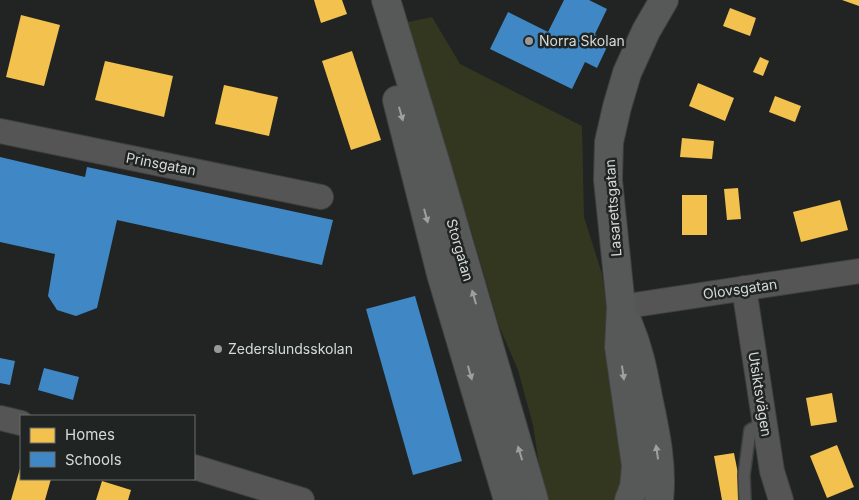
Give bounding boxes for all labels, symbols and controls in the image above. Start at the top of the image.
place label: Norra Skolan [539,32,625,49]
marker: Norra Skolan [523,35,535,47]
one-way arrow [397,107,405,122]
street label: Prinsgatan [125,148,197,179]
street label: Lasarettsgatan [601,159,624,257]
one-way arrow [423,209,431,224]
street label: Storgatan [443,217,477,283]
street label: Olovsgatan [702,275,778,302]
one-way arrow [470,290,478,305]
place label: Zederslundsskolan [228,340,353,357]
marker: Zederslundsskolan [212,343,224,355]
street label: Utsiktsvägen [745,350,776,438]
one-way arrow [467,365,475,380]
one-way arrow [619,365,627,381]
legend [20,415,195,480]
text: Homes [65,425,115,444]
one-way arrow [653,443,661,459]
one-way arrow [515,446,523,461]
text: Schools [65,450,122,469]

